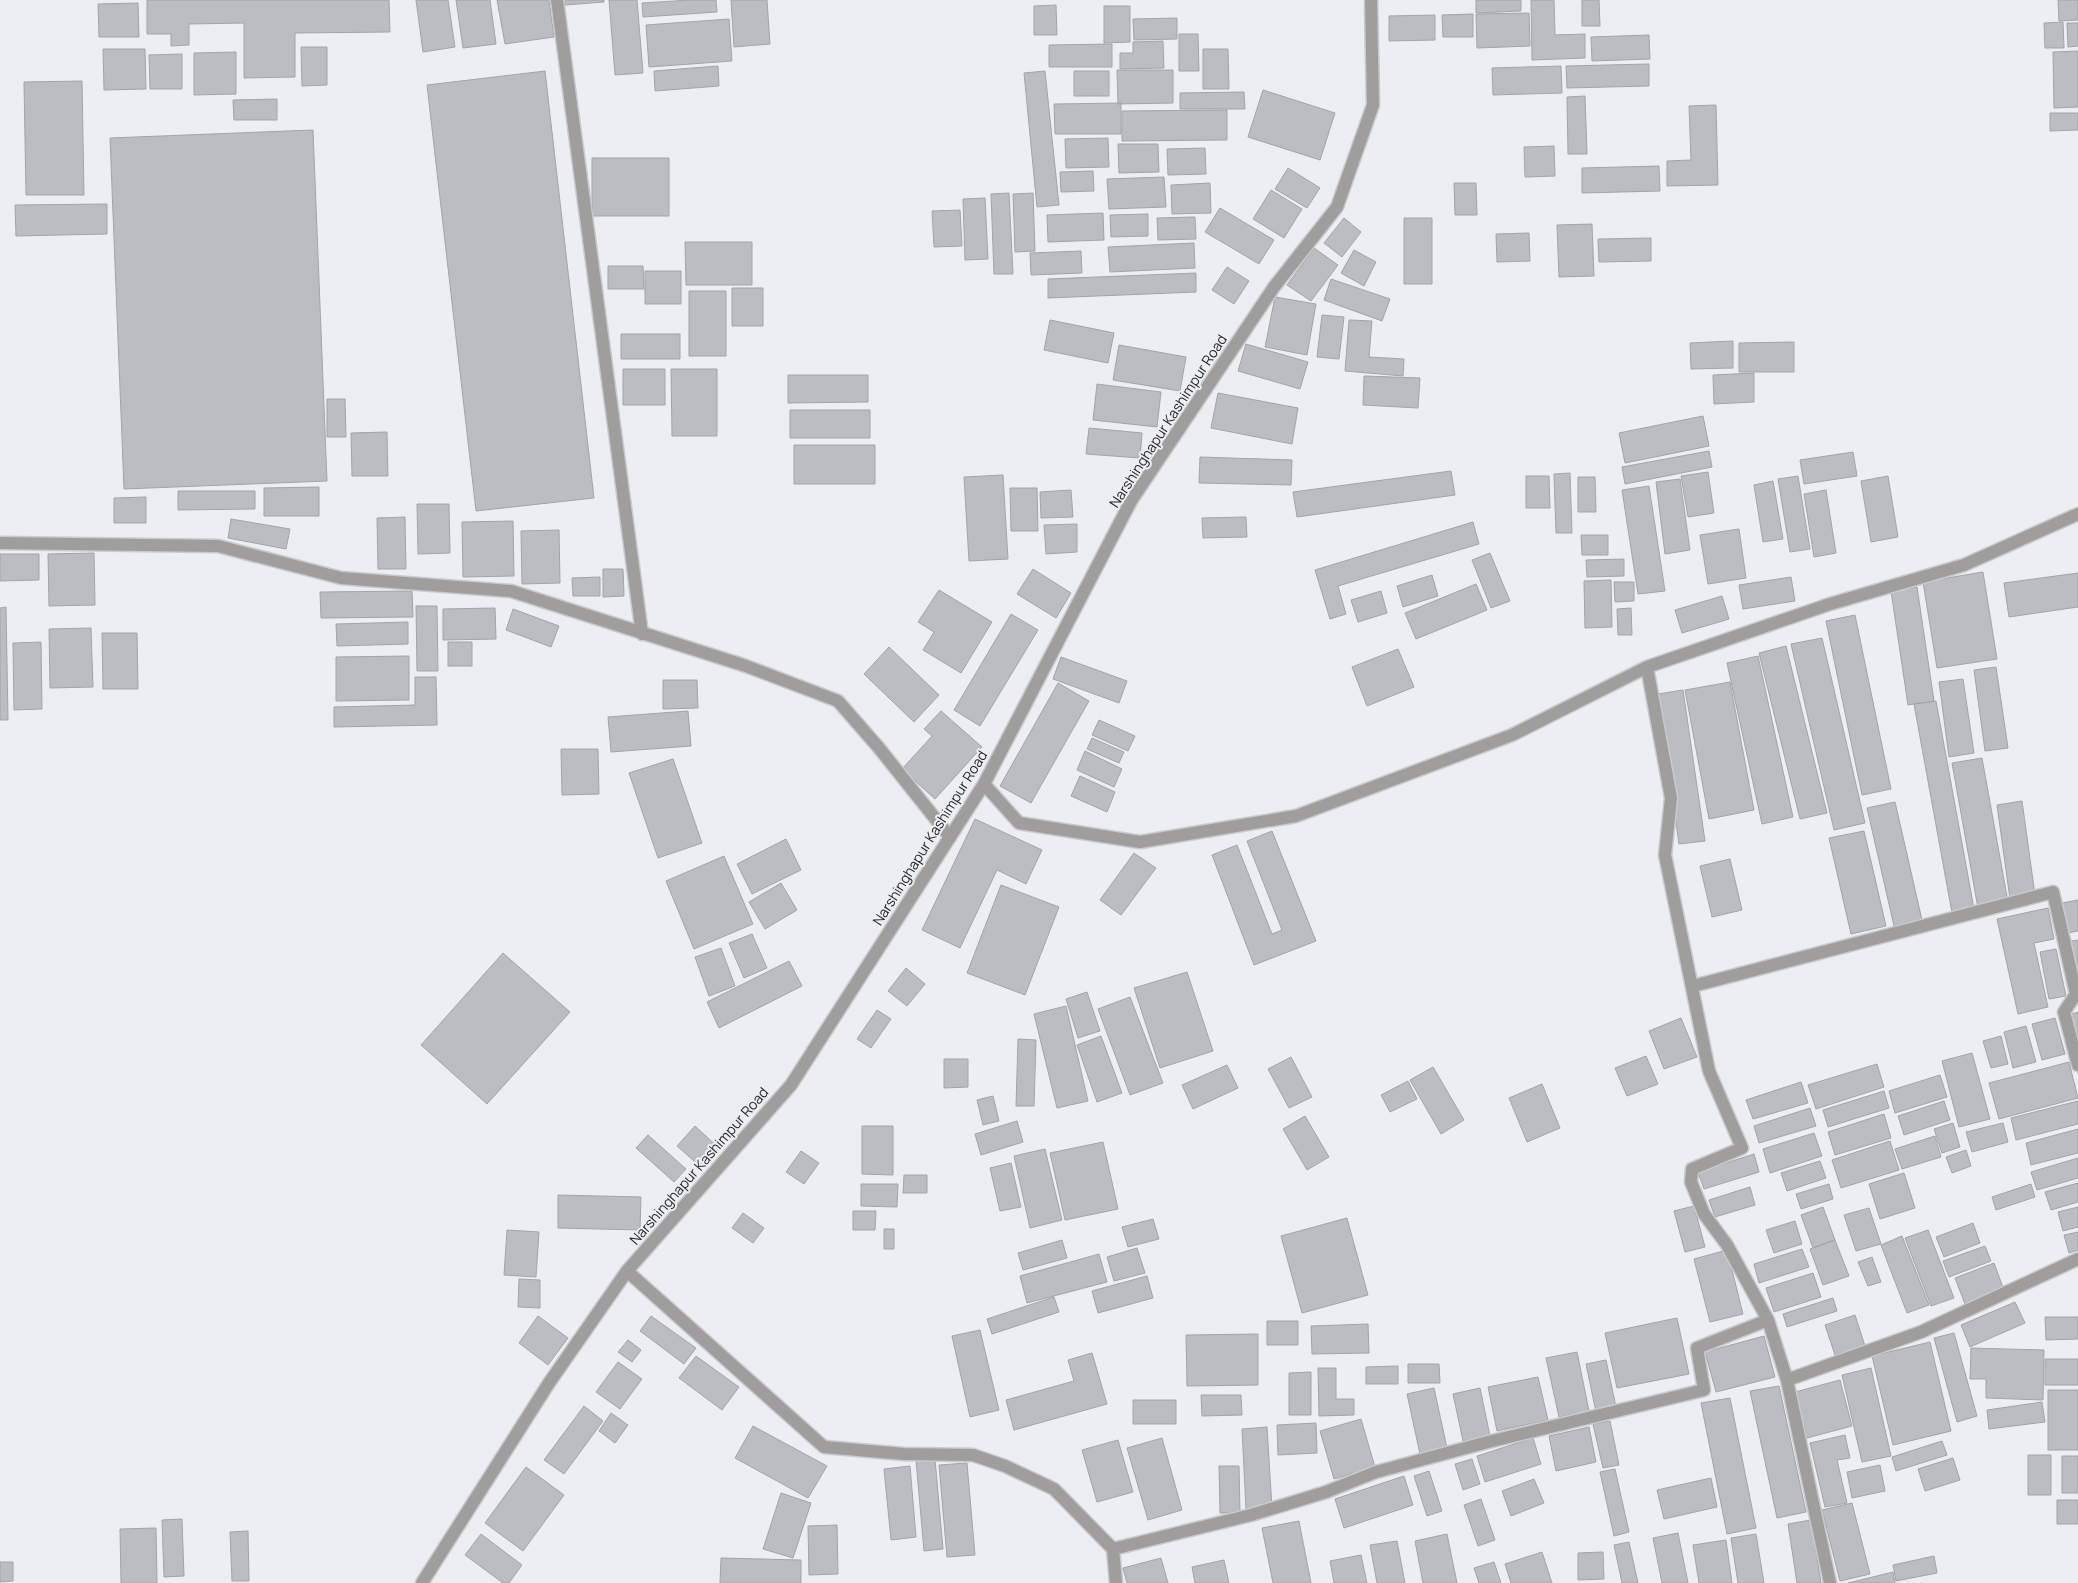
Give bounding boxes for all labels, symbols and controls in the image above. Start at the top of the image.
street label: Narshinghapur Kashimpur Road [1104,331,1231,511]
street label: Narshinghapur Kashimpur Road [868,747,991,929]
street label: Narshinghapur Kashimpur Road [625,1083,772,1248]

